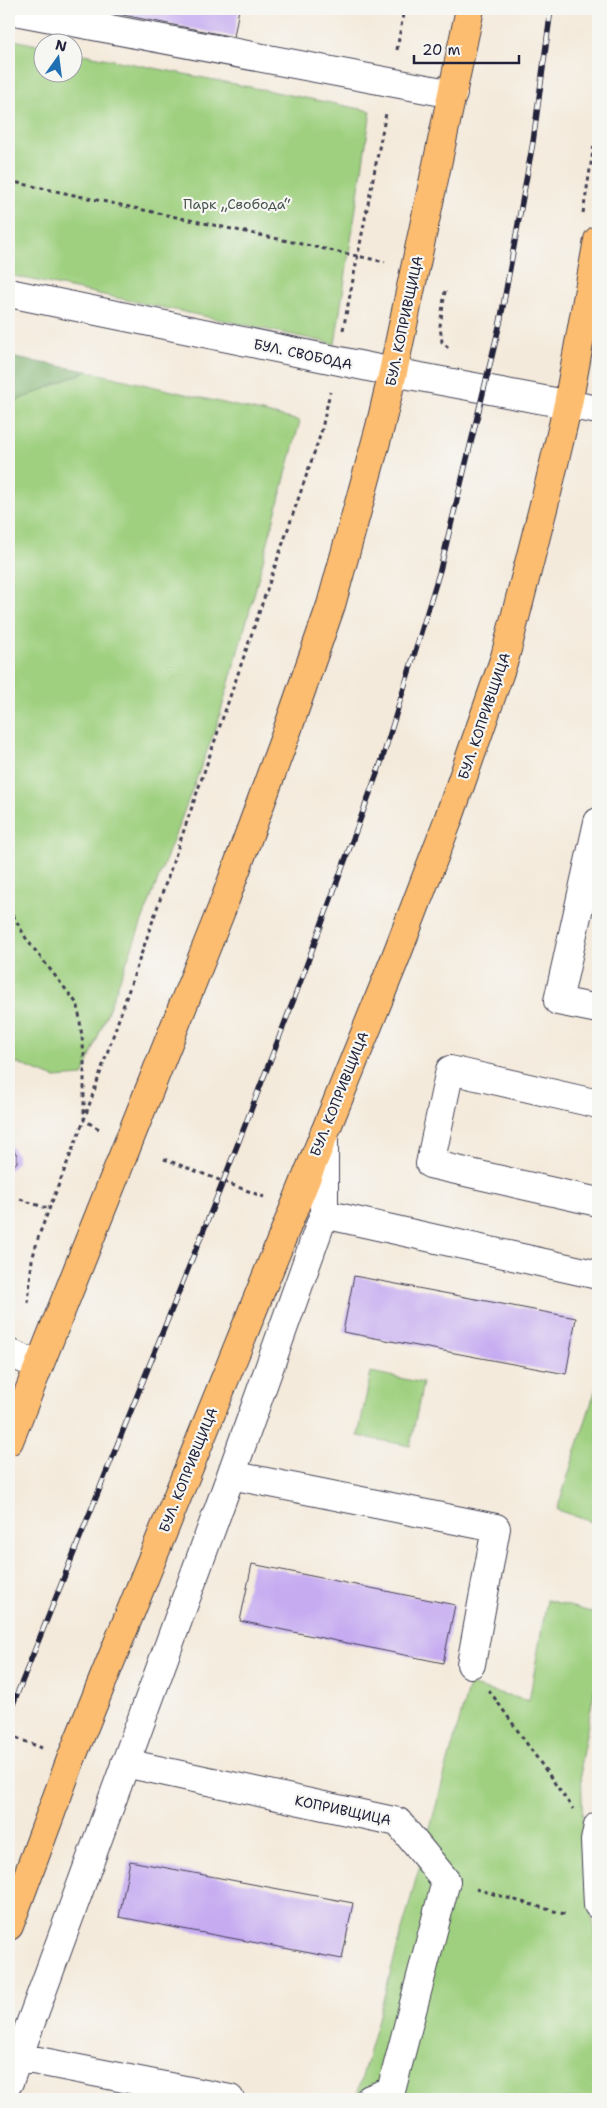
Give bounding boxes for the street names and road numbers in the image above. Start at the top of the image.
street label: БУЛ. КОПРИВЩИЦА [381,254,427,388]
street label: БУЛ. СВОБОДА [252,335,354,373]
street label: БУЛ. КОПРИВЩИЦА [454,650,514,782]
street label: БУЛ. КОПРИВЩИЦА [306,1029,372,1159]
street label: БУЛ. КОПРИВЩИЦА [155,1405,221,1535]
street label: КОПРИВЩИЦА [293,1791,393,1829]

